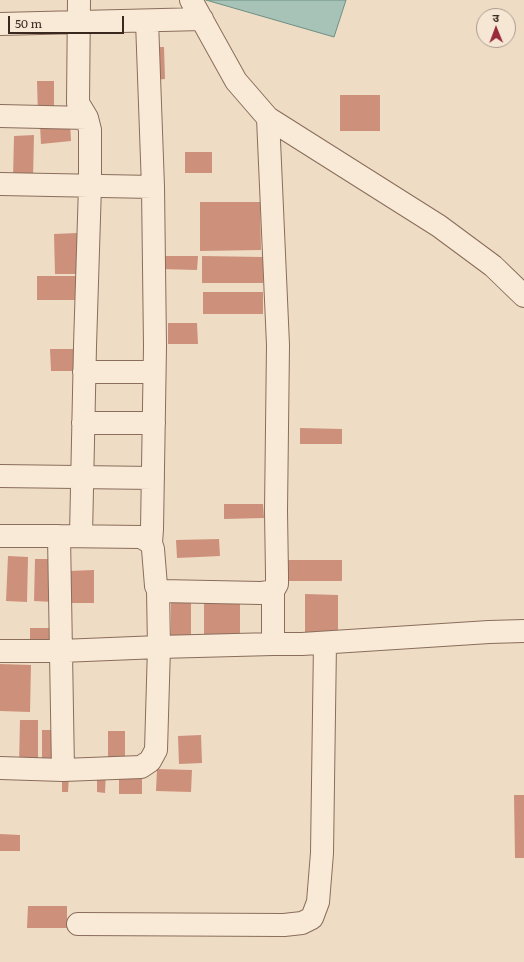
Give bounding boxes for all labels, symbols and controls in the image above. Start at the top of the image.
scale bar [10,8,126,34]
north arrow [476,8,516,48]
text: उ [492,9,499,25]
text: 50 m [15,14,42,32]

